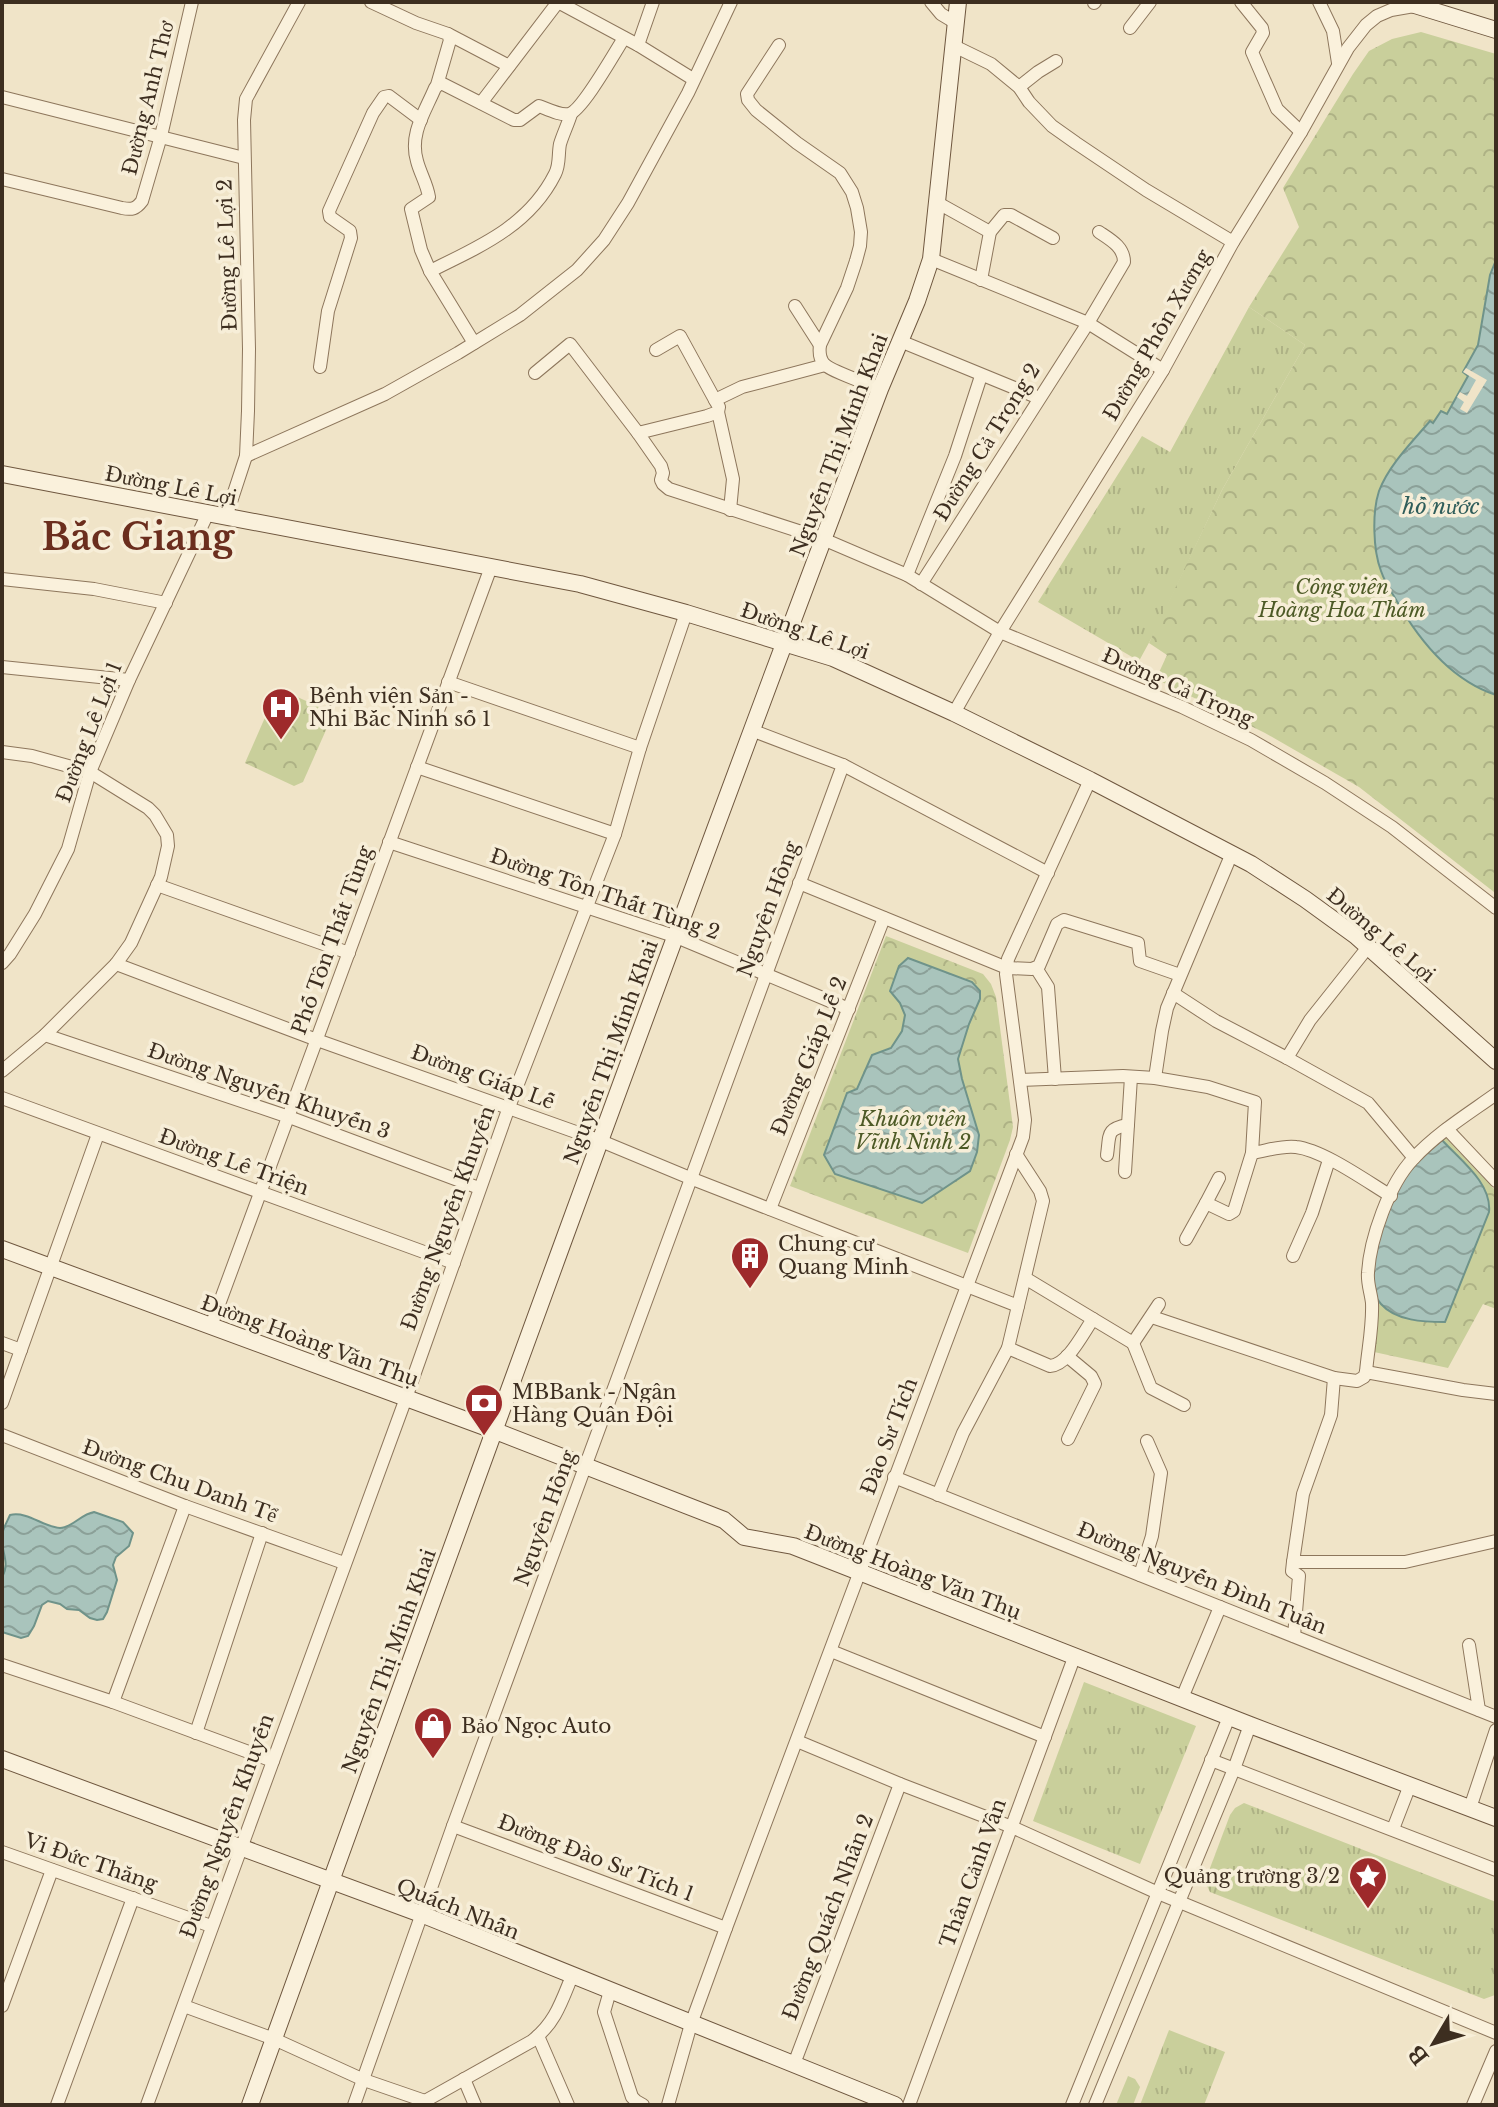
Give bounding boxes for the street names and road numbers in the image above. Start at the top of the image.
street label: Đường Anh Thơ [117,18,179,178]
street label: Đường Lê Lợi 2 [212,179,242,331]
street label: Đường Phồn Xương [1098,244,1216,425]
street label: Nguyễn Thị Minh Khai [785,330,893,560]
street label: Đường Cả Trọng 2 [929,359,1045,525]
street label: Đường Lê Lợi [103,461,239,511]
street label: Đường Lê Lợi [738,598,872,664]
street label: Đường Cả Trọng [1099,643,1258,732]
street label: Đường Lê Lợi 1 [51,658,127,806]
street label: Nguyên Hồng [732,837,804,980]
street label: Phố Tôn Thất Tùng [287,841,378,1038]
street label: Đường Tôn Thất Tùng 2 [487,843,723,945]
street label: Đường Lê Lợi [1322,883,1440,987]
street label: Nguyễn Thị Minh Khai [559,936,663,1167]
street label: Đường Giáp Lễ 2 [766,973,852,1139]
street label: Đường Nguyễn Khuyến 3 [145,1038,393,1144]
street label: Đường Giáp Lễ [408,1040,558,1114]
street label: Đường Nguyễn Khuyến [396,1102,500,1333]
street label: Đường Lê Triện [156,1124,312,1200]
street label: Đường Hoàng Văn Thụ [198,1290,422,1392]
street label: Đào Sư Tích [856,1374,922,1498]
street label: Đường Chu Danh Tể [79,1435,281,1527]
street label: Nguyên Hồng [509,1446,581,1589]
street label: Đường Nguyễn Đình Tuân [1074,1517,1330,1639]
street label: Đường Hoàng Văn Thụ [801,1520,1025,1624]
street label: Nguyễn Thị Minh Khai [337,1545,441,1776]
street label: Đường Nguyễn Khuyến [175,1710,279,1941]
street label: Thân Cảnh Vân [935,1795,1011,1951]
street label: Đường Đào Sư Tích 1 [495,1810,697,1906]
street label: Đường Quách Nhẫn 2 [778,1811,878,2023]
street label: Vi Đức Thăng [20,1828,162,1896]
street label: Quách Nhẫn [393,1873,523,1945]

